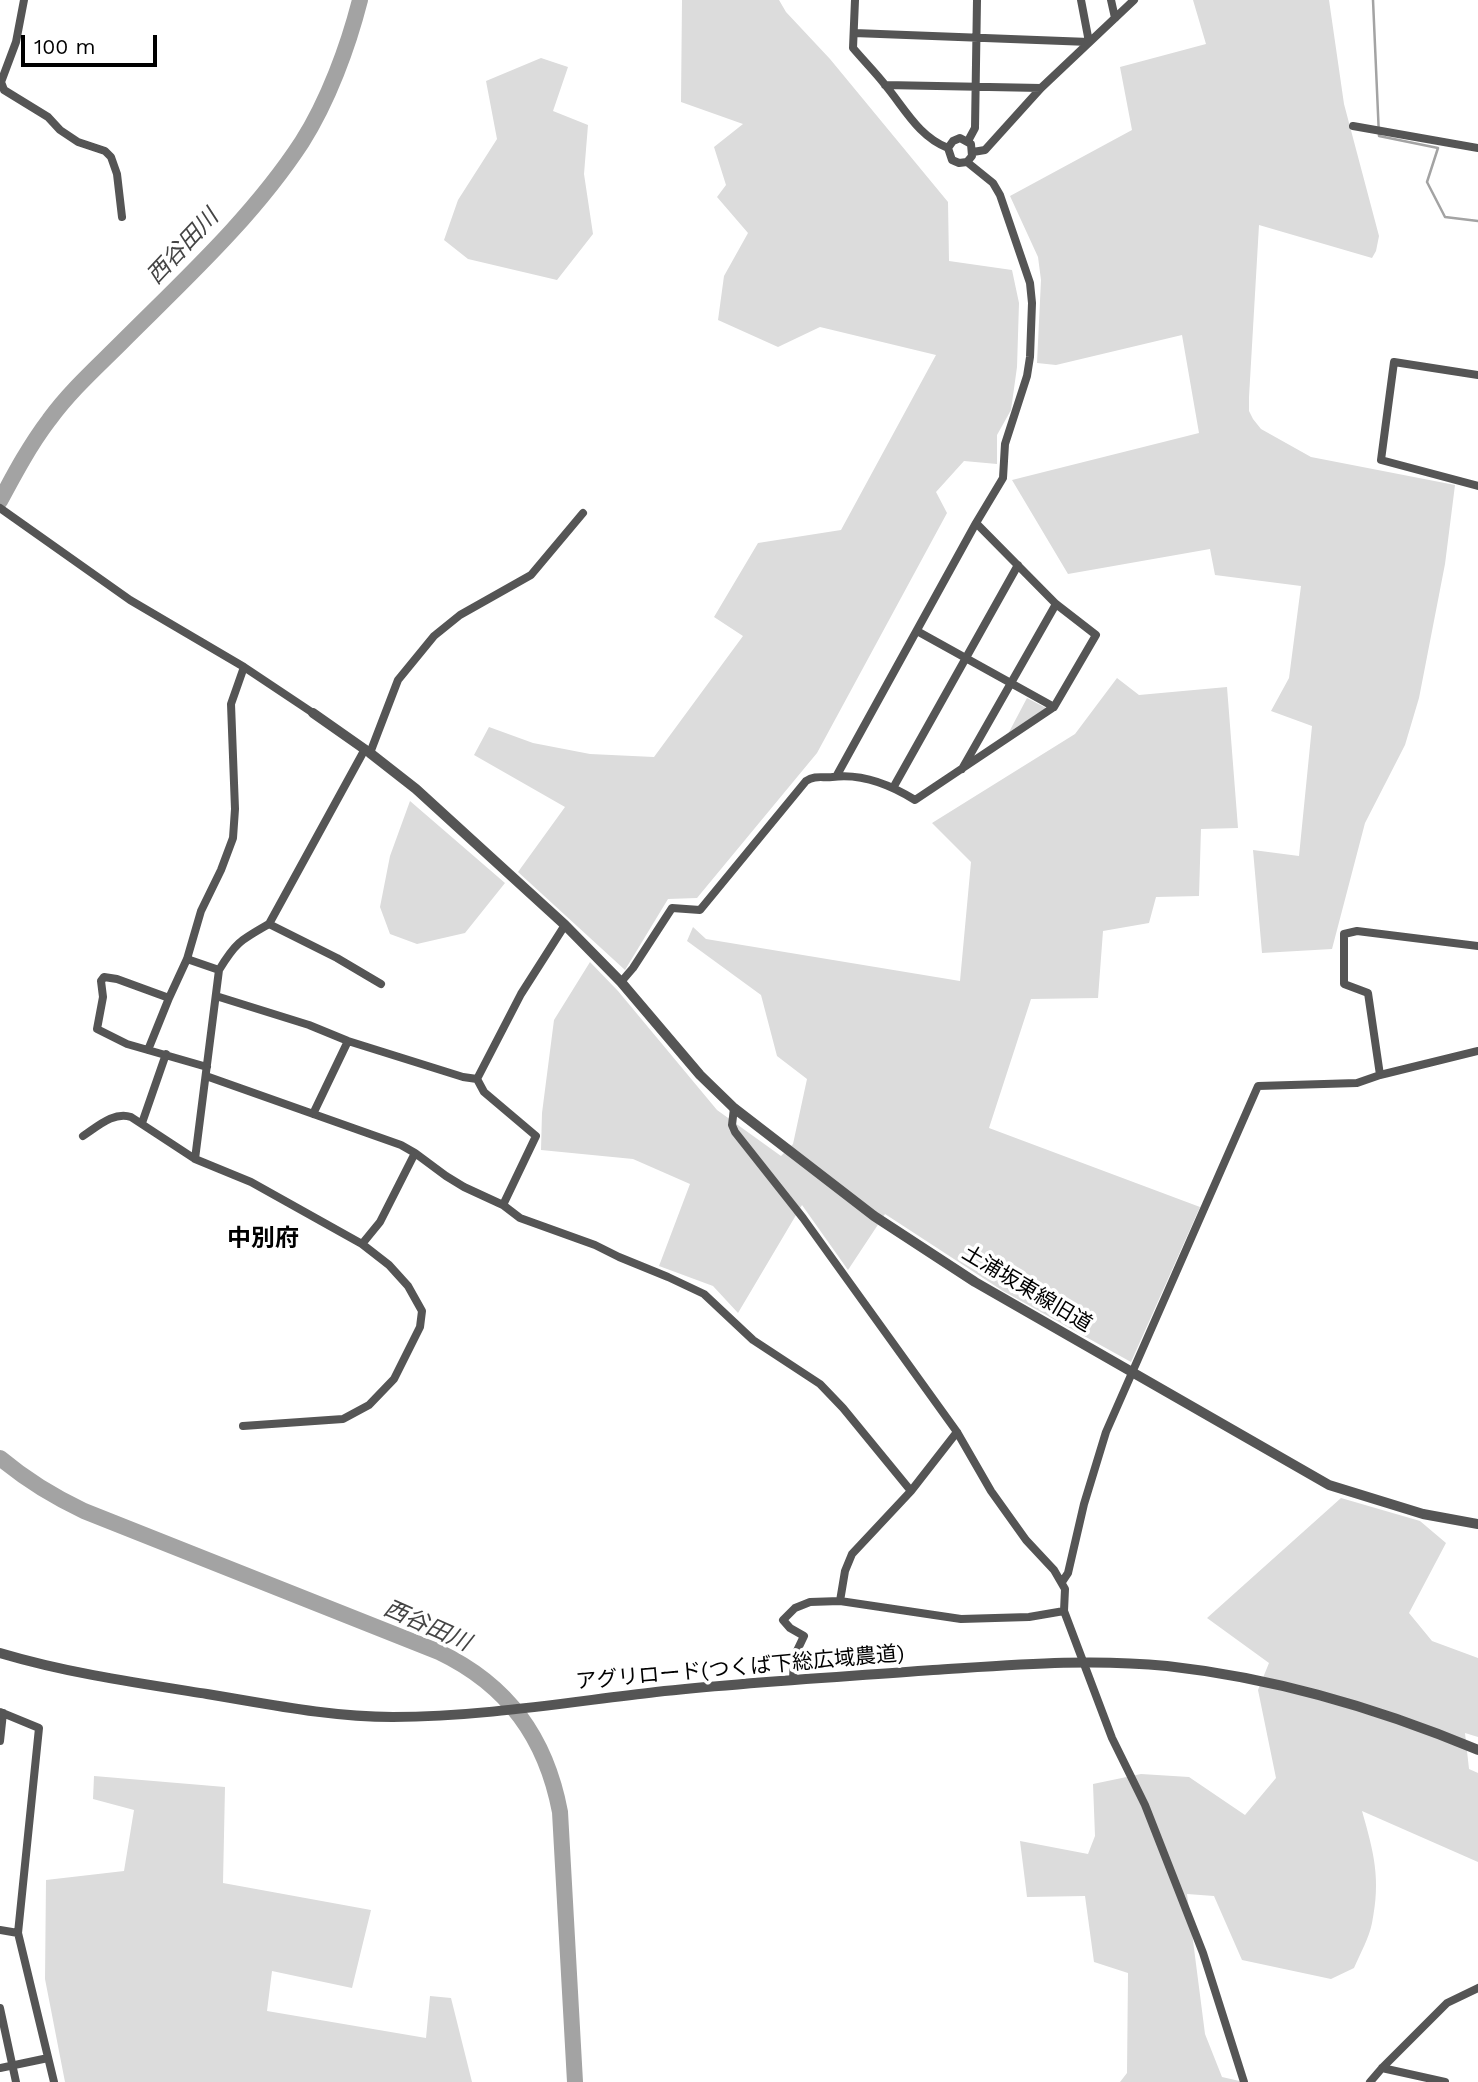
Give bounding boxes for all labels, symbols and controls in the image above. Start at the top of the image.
scale bar [24,21,161,65]
text: 100 m [34,34,96,59]
water label: 西谷田川 [142,204,224,290]
district label: 中別府 [227,1225,299,1253]
street label: 土浦坂東線旧道 [958,1240,1096,1338]
water label: 西谷田川 [379,1595,475,1657]
street label: アグリロード(つくば下総広域農道) [575,1641,905,1695]

